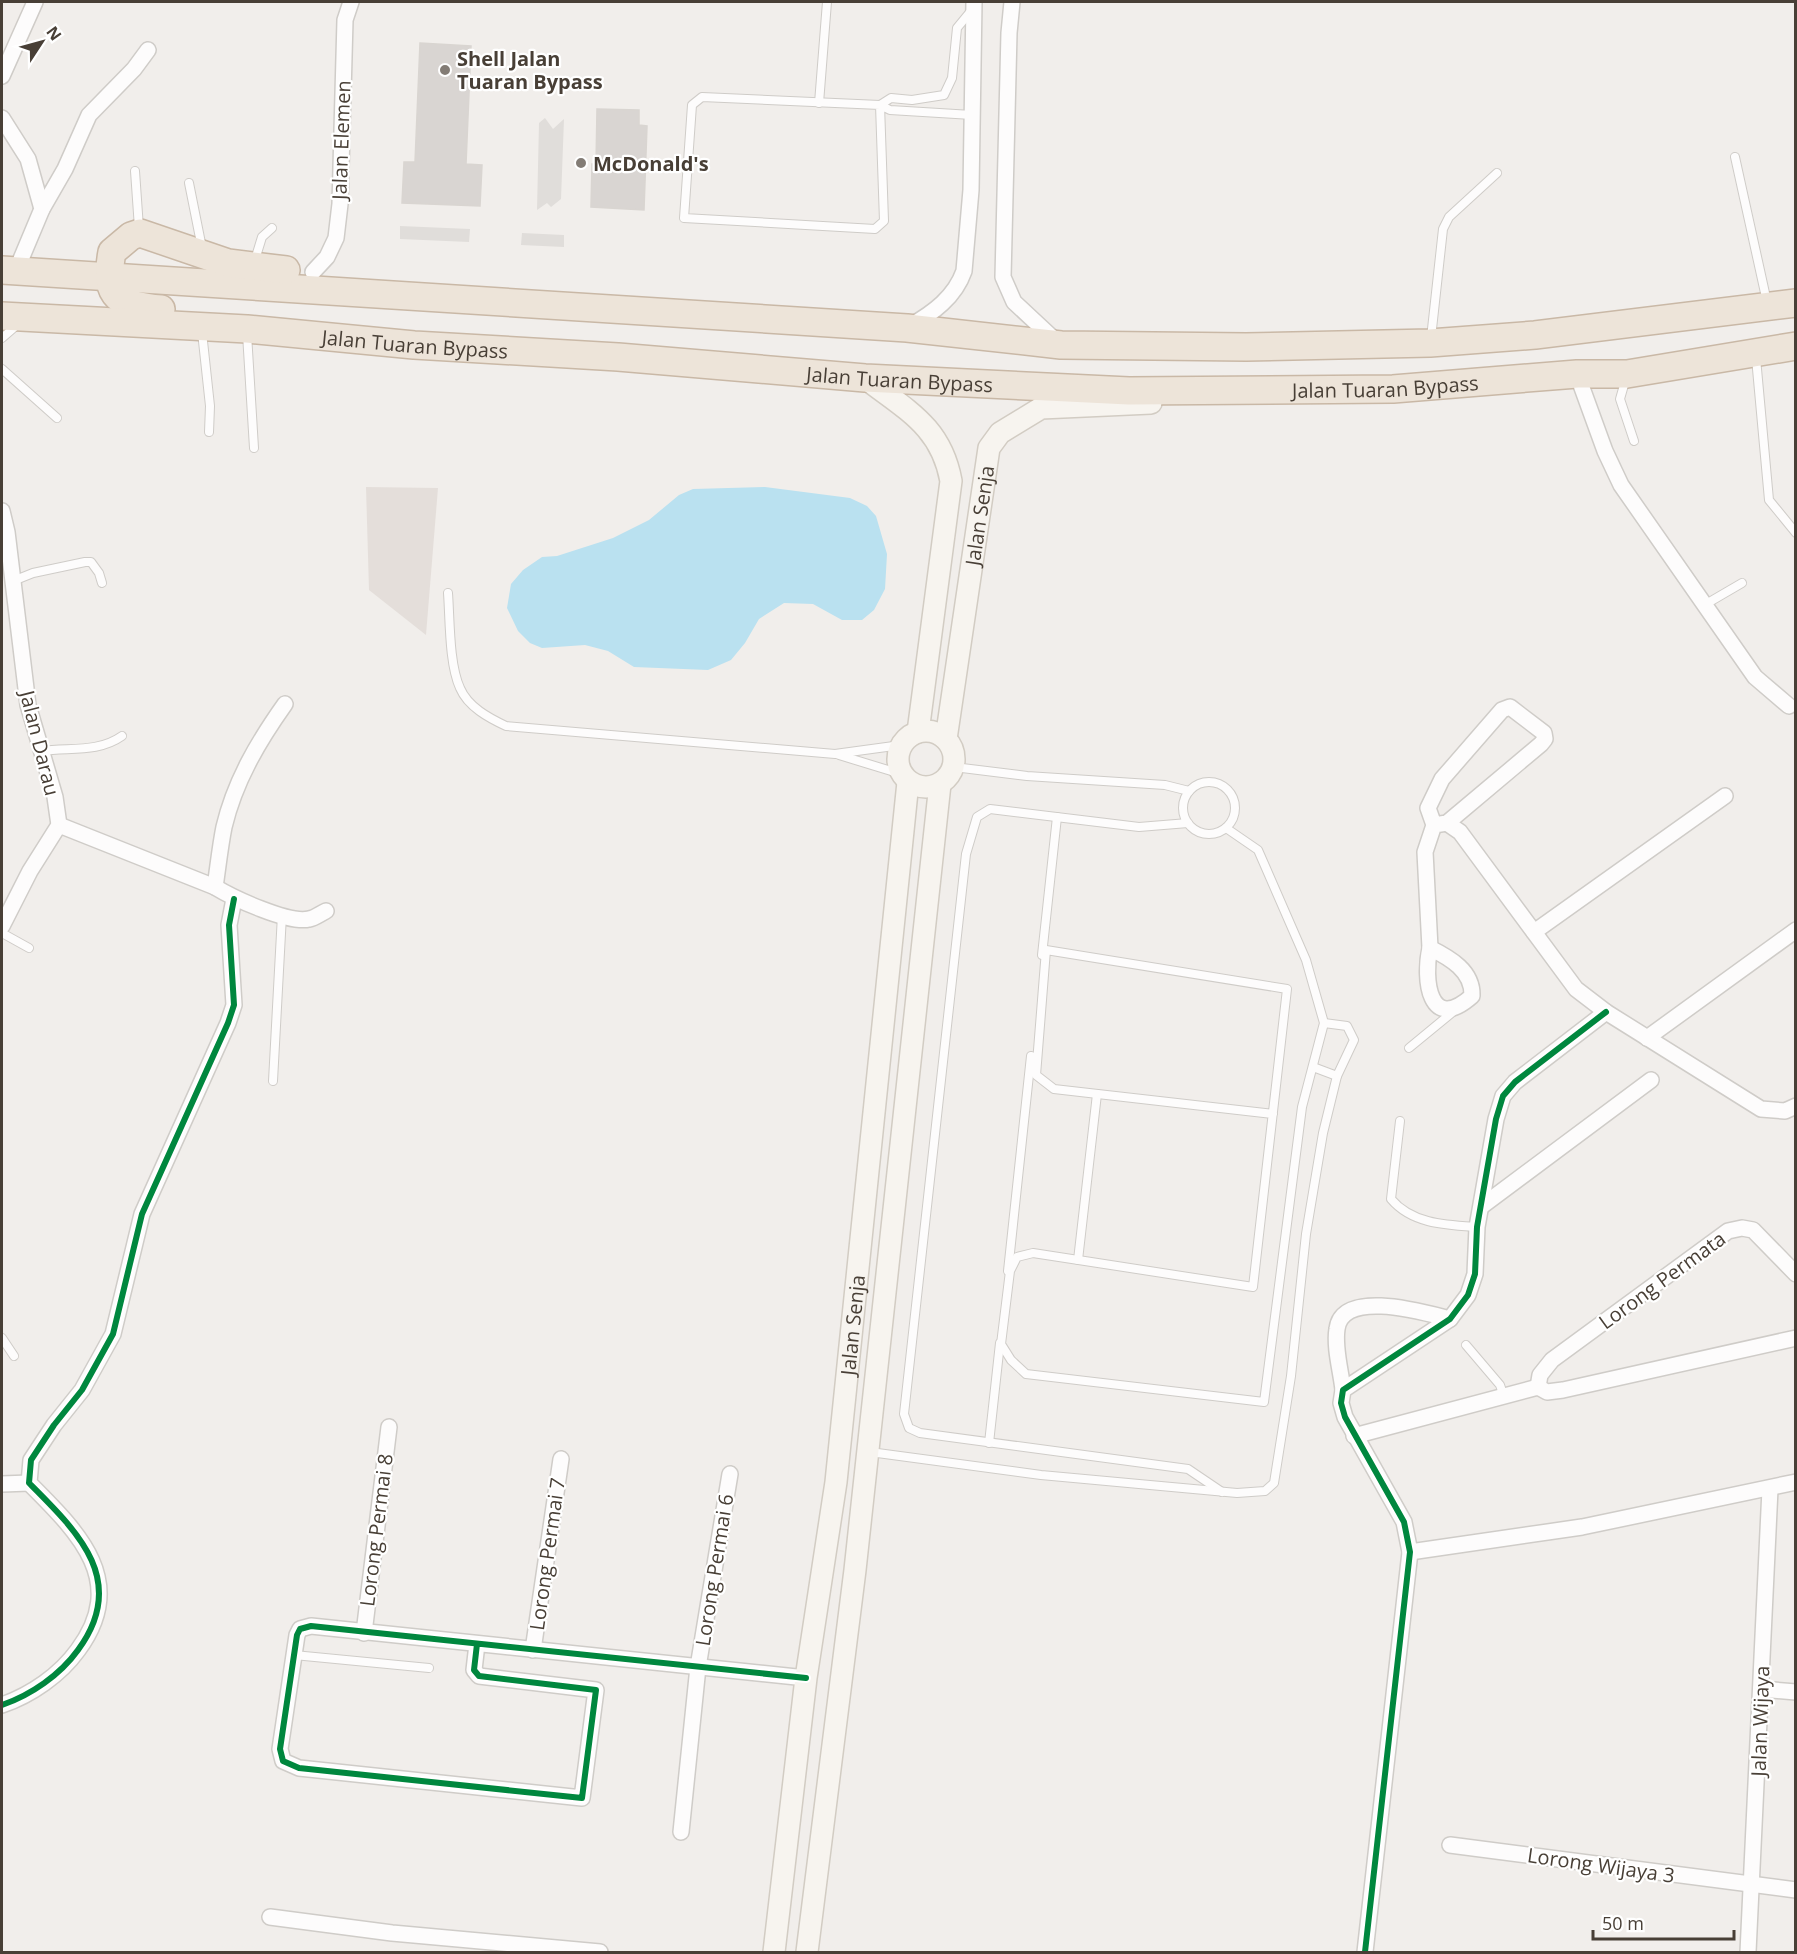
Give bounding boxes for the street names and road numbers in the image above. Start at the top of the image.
street label: Jalan Elemen [325,80,357,202]
street label: Jalan Tuaran Bypass [319,323,509,364]
street label: Jalan Tuaran Bypass [803,359,994,398]
street label: Jalan Tuaran Bypass [1290,369,1480,403]
street label: Jalan Senja [958,464,1000,569]
street label: Jalan Darau [13,686,66,798]
street label: Lorong Permata [1593,1225,1731,1335]
street label: Jalan Senja [833,1273,871,1378]
street label: Lorong Permai 8 [353,1452,399,1608]
street label: Lorong Permai 7 [523,1476,571,1632]
street label: Lorong Permai 6 [689,1492,739,1648]
street label: Jalan Wijaya [1745,1665,1775,1779]
street label: Lorong Wijaya 3 [1526,1841,1676,1889]

